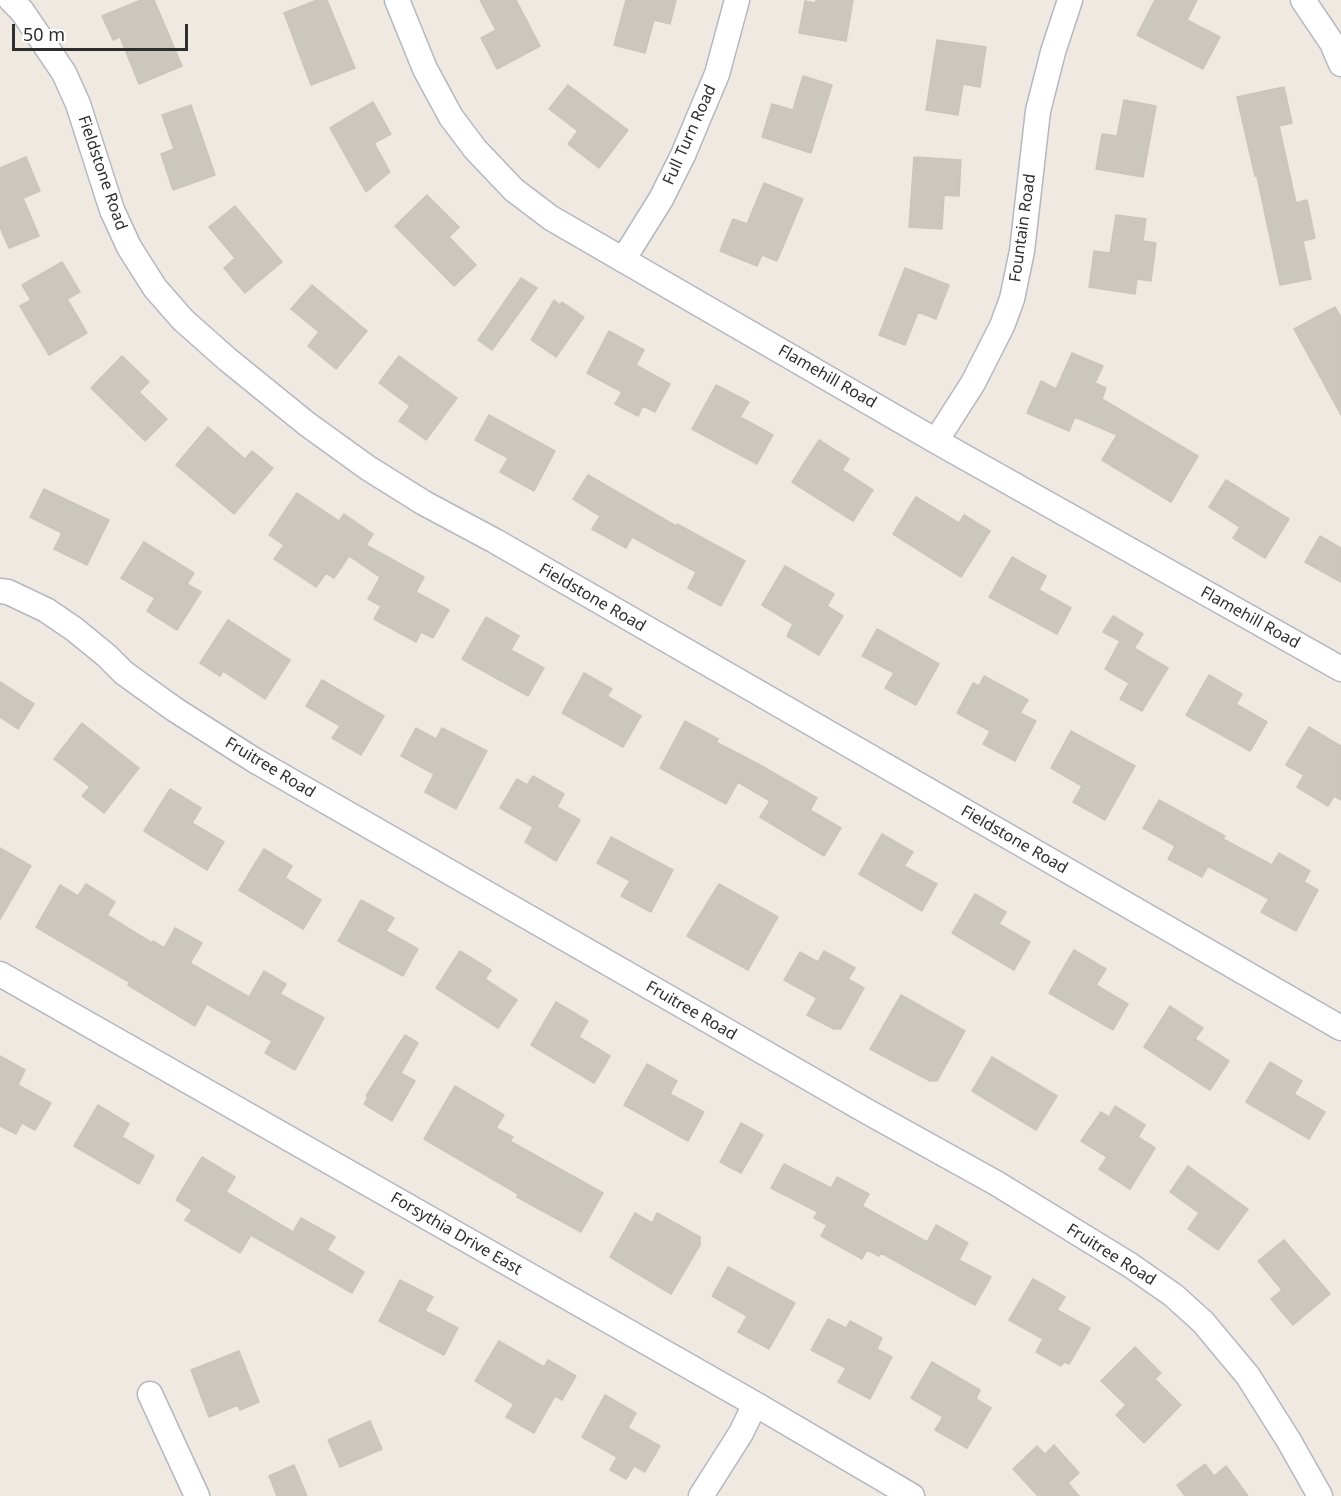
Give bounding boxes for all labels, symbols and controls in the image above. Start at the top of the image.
scale bar [15,12,190,50]
text: 50 m [23,22,65,46]
street label: Full Turn Road [659,82,721,188]
street label: Fieldstone Road [73,113,131,233]
street label: Fountain Road [1006,173,1040,283]
street label: Flamehill Road [774,341,880,413]
street label: Fieldstone Road [535,560,649,636]
street label: Flamehill Road [1197,583,1303,653]
street label: Fruitree Road [221,734,319,802]
street label: Fieldstone Road [957,802,1071,878]
street label: Fruitree Road [642,977,740,1045]
street label: Forsythia Drive East [387,1189,525,1279]
street label: Fruitree Road [1063,1220,1159,1290]

